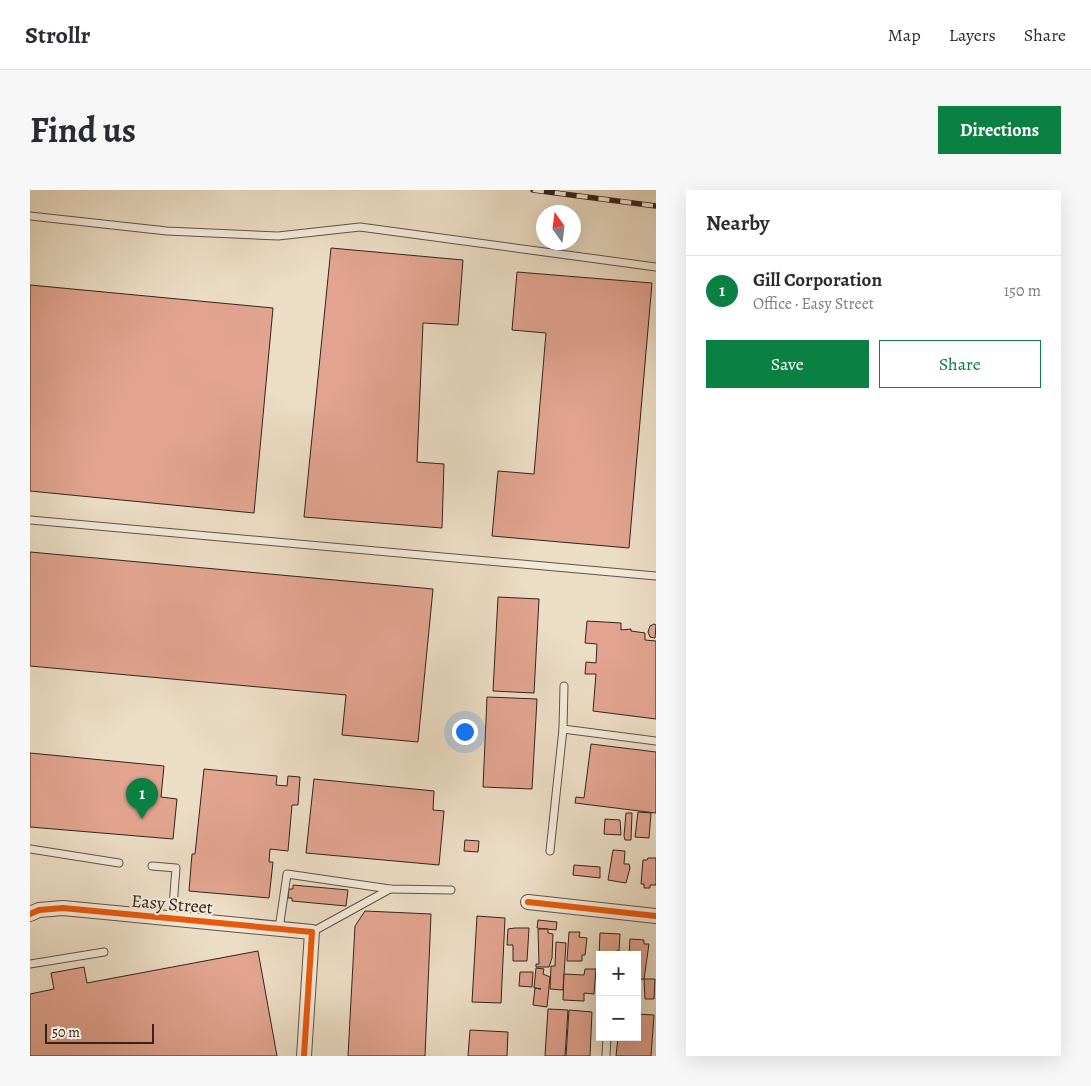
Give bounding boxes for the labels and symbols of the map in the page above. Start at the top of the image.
north arrow [536,205,581,250]
your location [452,719,478,745]
pin: 1 [126,778,158,819]
street label: Easy Street [130,888,214,920]
scale bar [45,1021,154,1044]

